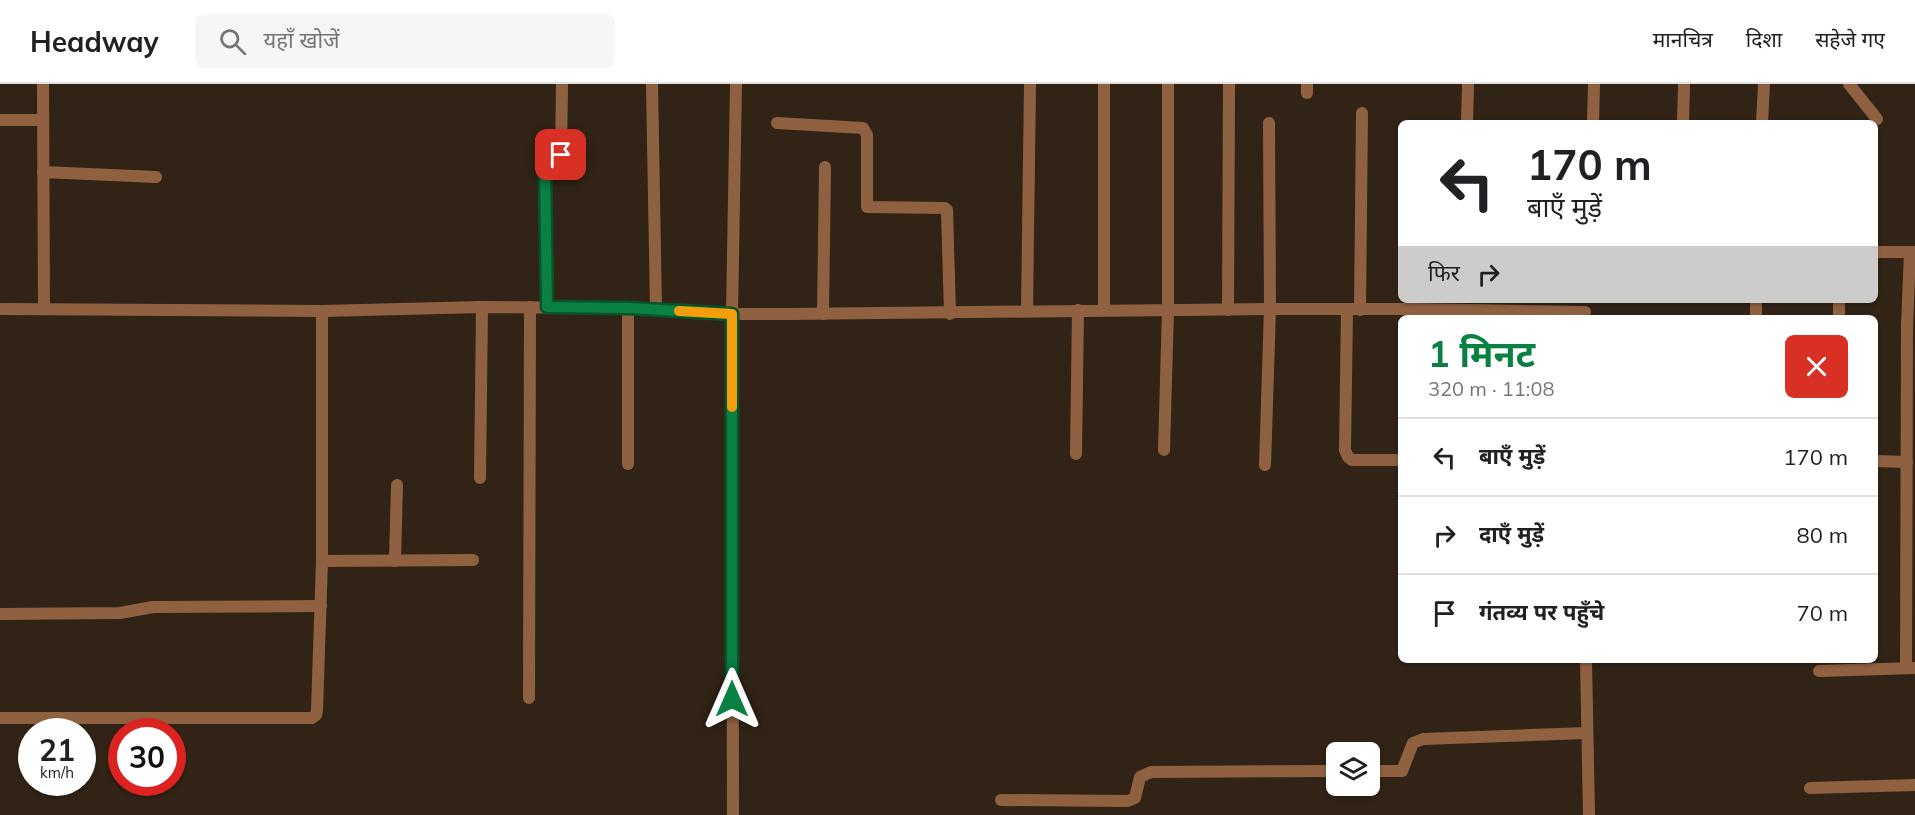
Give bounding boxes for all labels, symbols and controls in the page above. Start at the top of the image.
search box [195,14,615,68]
text: Headway [30,24,159,59]
icon: search [216,25,249,58]
text: यहाँ खोजें [264,26,340,54]
text: मानचित्र [1653,26,1713,52]
text: दिशा [1746,26,1782,52]
text: सहेजे गए [1815,26,1885,52]
pin [535,129,586,180]
icon: arrive [544,138,577,171]
text: 170 m [1527,138,1652,191]
icon: left [1428,144,1506,222]
text: बाएँ मुड़ें [1527,190,1602,224]
icon: right [1472,258,1505,291]
text: फिर [1428,259,1460,287]
text: 1 मिनट [1428,331,1535,376]
button: close [1785,335,1848,398]
text: 320 m · 11:08 [1428,376,1554,401]
icon: left [1428,441,1461,474]
text: बाएँ मुड़ें [1479,442,1545,470]
text: 170 m [1783,443,1848,471]
icon: right [1428,519,1461,552]
text: दाएँ मुड़ें [1479,520,1544,548]
text: 80 m [1797,521,1848,549]
icon: arrive [1428,597,1461,630]
text: गंतव्य पर पहुँचे [1479,598,1604,626]
text: 70 m [1797,599,1848,627]
position arrow [700,667,764,731]
speed limit sign: 30 [108,718,186,796]
text: 21 [39,731,75,769]
map controls [1326,742,1380,796]
button: layers [1326,742,1380,796]
text: km/h [40,763,74,782]

